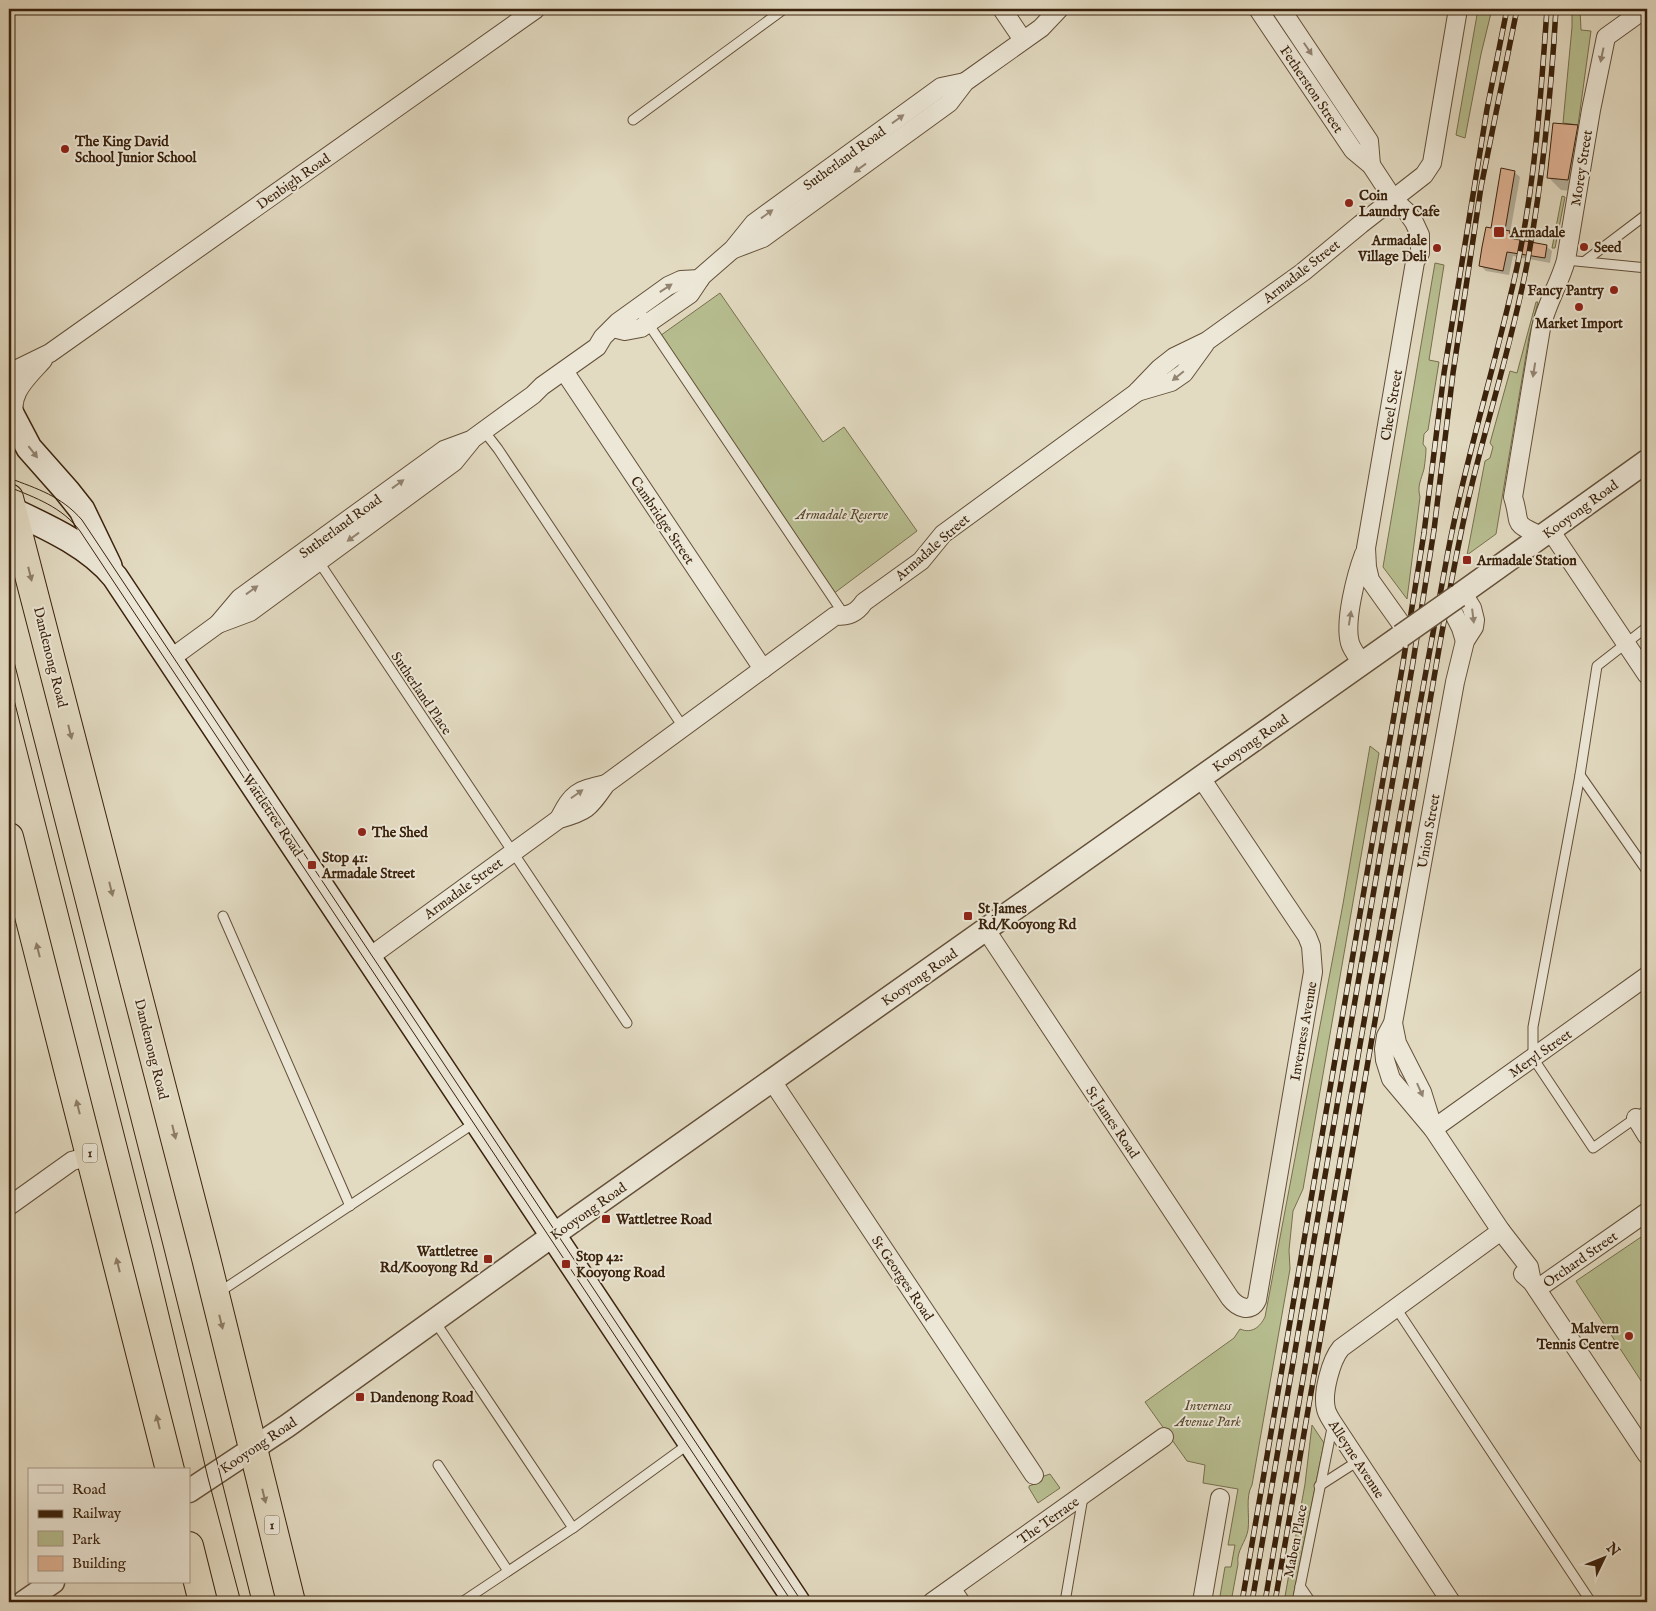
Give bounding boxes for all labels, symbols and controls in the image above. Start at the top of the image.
street label: Fetherston Street [1275,42,1347,137]
one-way arrow [1303,43,1313,56]
one-way arrow [1598,47,1606,62]
one-way arrow [891,114,905,124]
street label: Sutherland Road [800,122,890,195]
street label: Morey Street [1567,129,1597,208]
place label: The King David School Junior School [74,133,198,167]
marker: The King David School Junior School [59,143,71,155]
street label: Denbigh Road [253,149,334,214]
one-way arrow [854,162,867,173]
place label: Coin Laundry Cafe [1359,187,1440,221]
marker: Coin Laundry Cafe [1343,197,1355,209]
one-way arrow [760,209,773,219]
place label: Armadale [1509,224,1566,242]
marker: Armadale [1492,225,1506,239]
place label: Armadale Village Deli [1357,232,1428,266]
street label: Armadale Street [1259,236,1344,308]
place label: Seed [1594,239,1622,257]
marker: Seed [1578,241,1590,253]
marker: Armadale Village Deli [1431,242,1443,254]
place label: Fancy Pantry [1528,282,1605,300]
one-way arrow [659,283,672,292]
marker: Fancy Pantry [1608,284,1620,296]
marker: Market Import [1573,301,1585,313]
place label: Market Import [1535,315,1623,333]
one-way arrow [1529,362,1537,378]
street label: Cheel Street [1377,368,1407,442]
one-way arrow [1172,371,1185,382]
one-way arrow [27,446,38,459]
street label: Cambridge Street [626,473,698,568]
street label: Kooyong Road [1539,476,1622,543]
one-way arrow [391,479,405,489]
street label: Sutherland Road [296,490,386,563]
park label: Armadale Reserve [794,506,889,524]
street label: Armadale Street [891,510,974,586]
one-way arrow [346,532,360,542]
place label: Armadale Station [1476,552,1577,570]
marker: Armadale Station [1461,554,1473,566]
one-way arrow [26,567,34,582]
one-way arrow [245,585,259,595]
street label: Dandenong Road [29,605,71,710]
one-way arrow [1469,609,1477,625]
one-way arrow [1346,610,1354,626]
street label: Sutherland Place [387,649,456,739]
street label: Kooyong Road [1209,711,1293,777]
one-way arrow [67,724,75,739]
street label: Wattletree Road [238,771,307,861]
one-way arrow [570,789,584,799]
street label: Union Street [1414,792,1444,870]
place label: The Shed [371,824,428,842]
marker: The Shed [356,826,368,838]
place label: Stop 41: Armadale Street [321,849,415,883]
street label: Armadale Street [420,854,507,924]
marker: Stop 41: Armadale Street [306,859,318,871]
one-way arrow [107,882,115,897]
place label: St James Rd/Kooyong Rd [978,900,1077,934]
marker: St James Rd/Kooyong Rd [962,910,974,922]
one-way arrow [34,942,42,957]
street label: Kooyong Road [878,945,962,1011]
street label: Inverness Avenue [1286,980,1322,1082]
street label: Dandenong Road [130,997,172,1102]
street label: Meryl Street [1505,1025,1576,1082]
street label: St James Road [1081,1083,1143,1163]
one-way arrow [1417,1083,1425,1097]
one-way arrow [74,1100,82,1115]
one-way arrow [170,1125,178,1140]
road number: 1 [82,1144,98,1162]
street label: Kooyong Road [547,1179,631,1245]
place label: Wattletree Road [615,1211,712,1229]
marker: Wattletree Road [600,1213,612,1225]
street label: Orchard Street [1540,1227,1621,1292]
street label: St Georges Road [867,1233,938,1325]
place label: Wattletree Rd/Kooyong Rd [380,1243,479,1277]
place label: Stop 42: Kooyong Road [576,1248,665,1282]
marker: Wattletree Rd/Kooyong Rd [482,1253,494,1265]
one-way arrow [114,1257,122,1272]
marker: Stop 42: Kooyong Road [560,1258,572,1270]
one-way arrow [218,1315,226,1330]
place label: Malvern Tennis Centre [1536,1320,1620,1354]
marker: Malvern Tennis Centre [1623,1330,1635,1342]
place label: Dandenong Road [370,1389,474,1407]
marker: Dandenong Road [354,1391,366,1403]
park label: Inverness Avenue Park [1173,1397,1241,1431]
street label: Kooyong Road [217,1413,301,1478]
one-way arrow [153,1415,161,1430]
street label: Alleyne Avenue [1324,1416,1389,1503]
legend [28,1468,190,1584]
text: Road [72,1480,107,1499]
one-way arrow [260,1488,268,1503]
street label: The Terrace [1014,1493,1083,1549]
street label: Maben Place [1280,1503,1312,1579]
text: Railway [72,1504,122,1523]
road number: 1 [264,1516,280,1534]
text: Park [72,1530,102,1549]
north arrow [1578,1534,1628,1584]
text: N [1601,1539,1623,1560]
text: Building [72,1554,127,1573]

